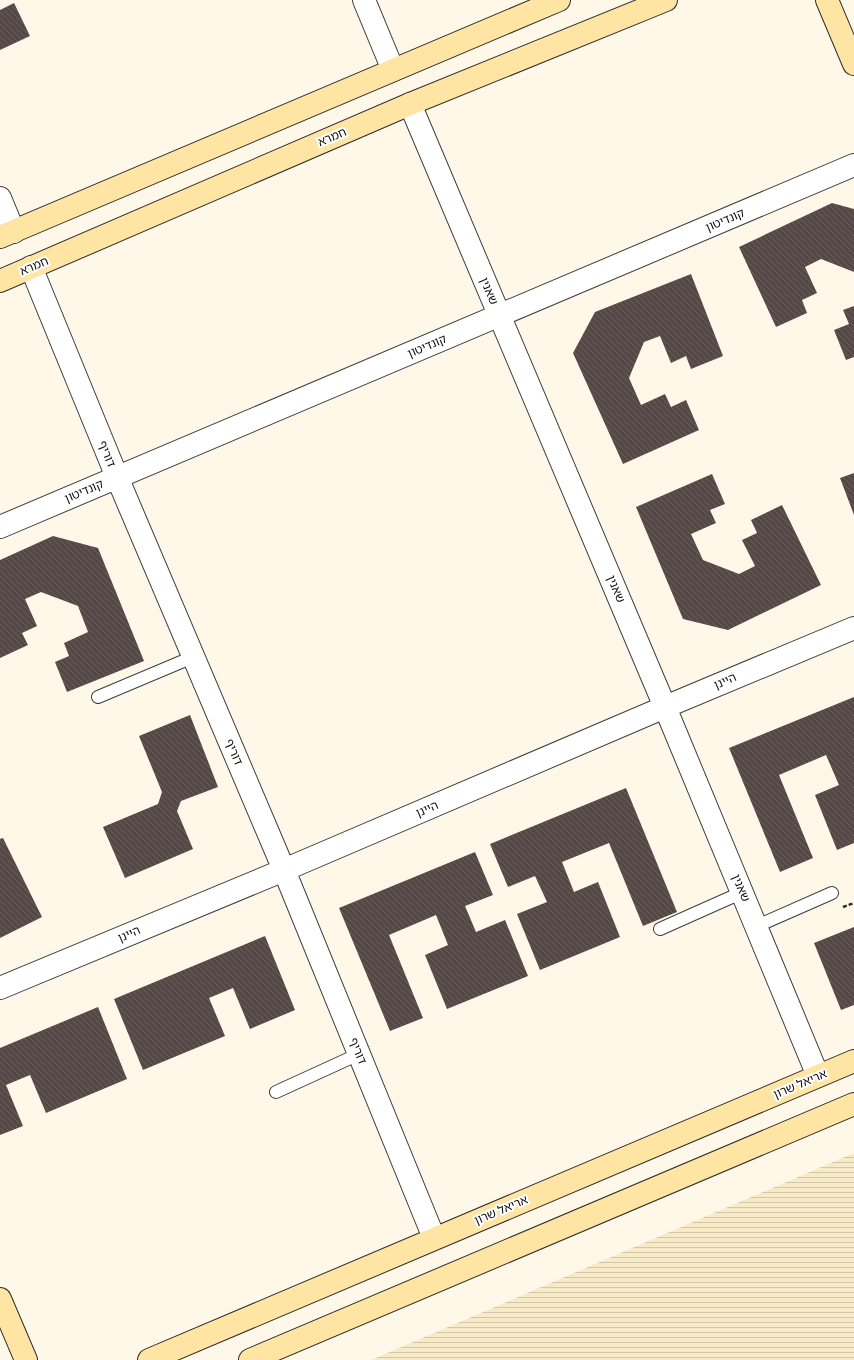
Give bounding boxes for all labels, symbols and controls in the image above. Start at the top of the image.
street label: חמרא [315,124,348,149]
street label: קונדיטון [703,204,747,234]
street label: חמרא [17,253,50,278]
street label: שאנין [477,275,502,307]
street label: קונדיטון [405,330,449,360]
street label: דוריף [95,438,120,470]
street label: קונדיטון [62,475,106,505]
street label: שאנין [604,573,629,605]
street label: היינן [711,669,738,692]
street label: דוריף [222,736,247,768]
street label: היינן [413,797,440,820]
street label: שאנין [729,872,754,904]
street label: היינן [115,922,142,945]
street label: דוריף [346,1035,371,1067]
street label: אריאל שרון [771,1065,829,1102]
street label: אריאל שרון [472,1191,530,1228]

